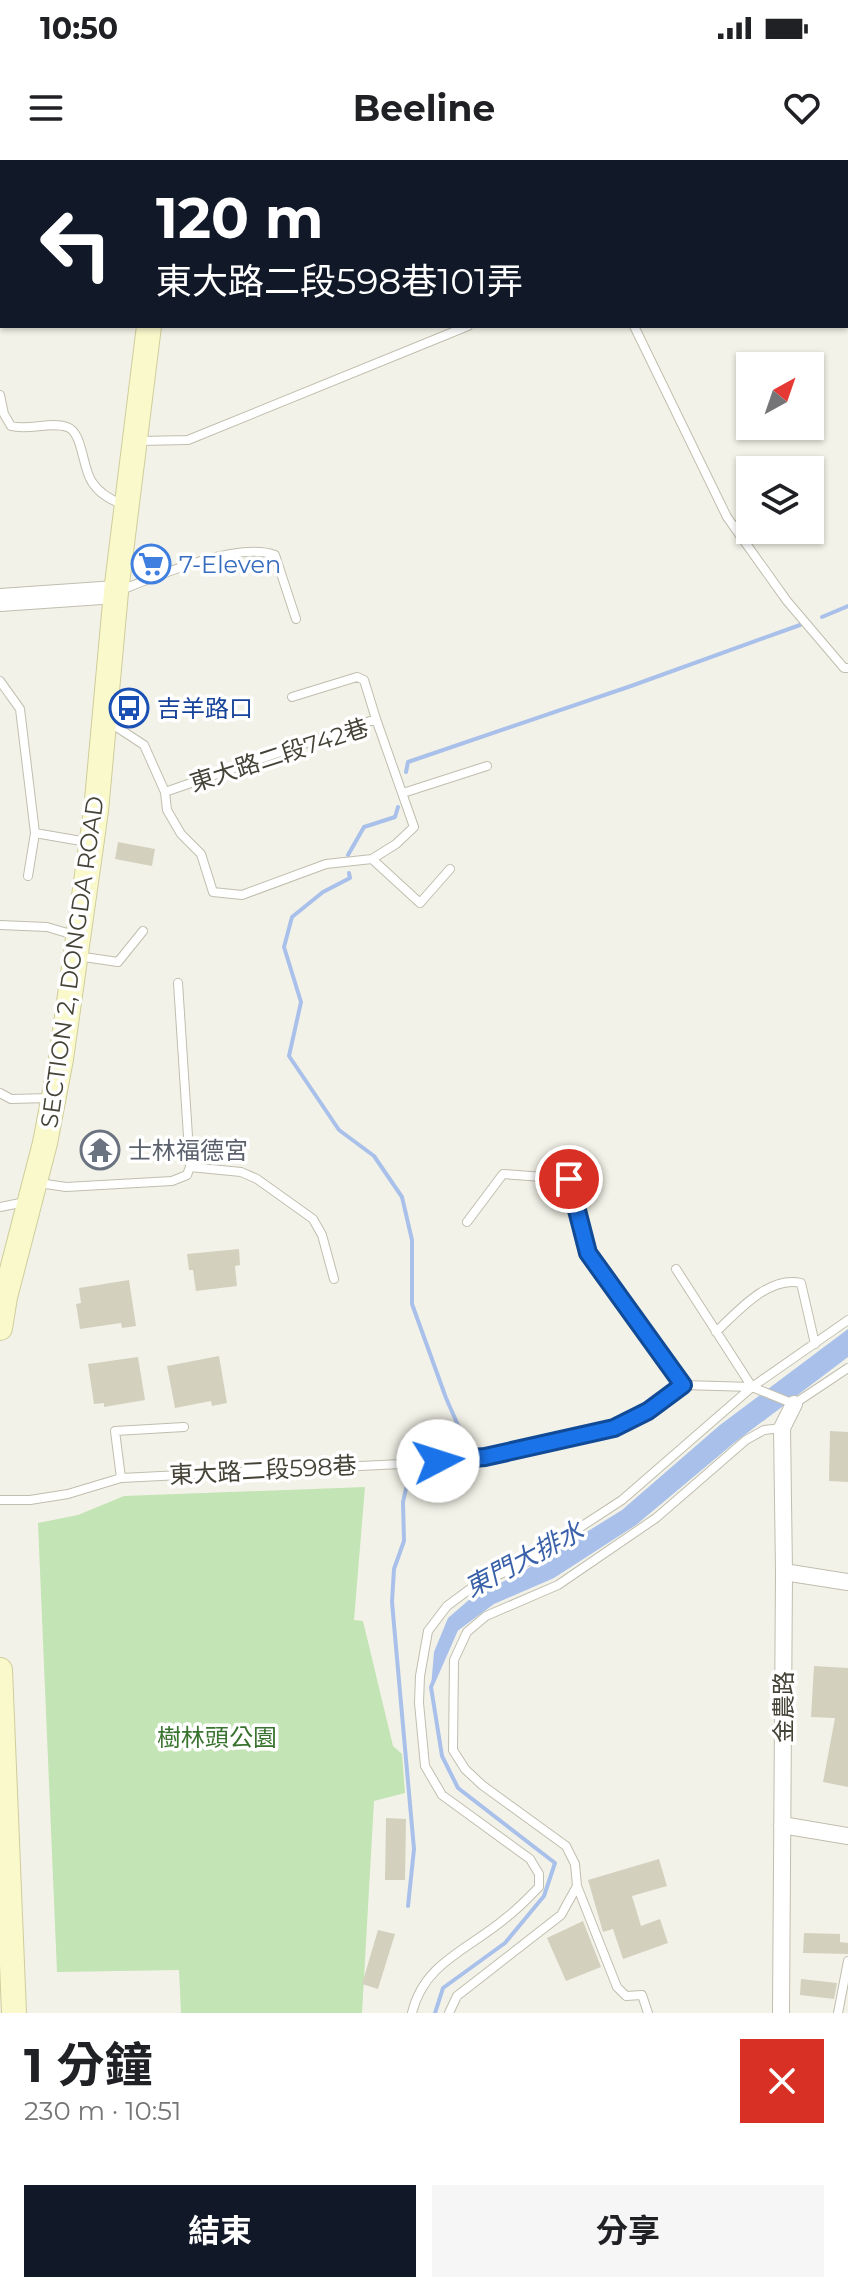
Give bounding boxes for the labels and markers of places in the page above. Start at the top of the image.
supermarket icon: 7-Eleven [130,543,172,585]
place label: 7-Eleven [179,550,281,579]
bus stop icon: 吉羊路口 [108,687,150,729]
place label: 吉羊路口 [157,694,253,723]
temple icon: 士林福德宮 [79,1129,121,1171]
place label: 士林福德宮 [128,1136,248,1165]
pin [535,1145,603,1213]

